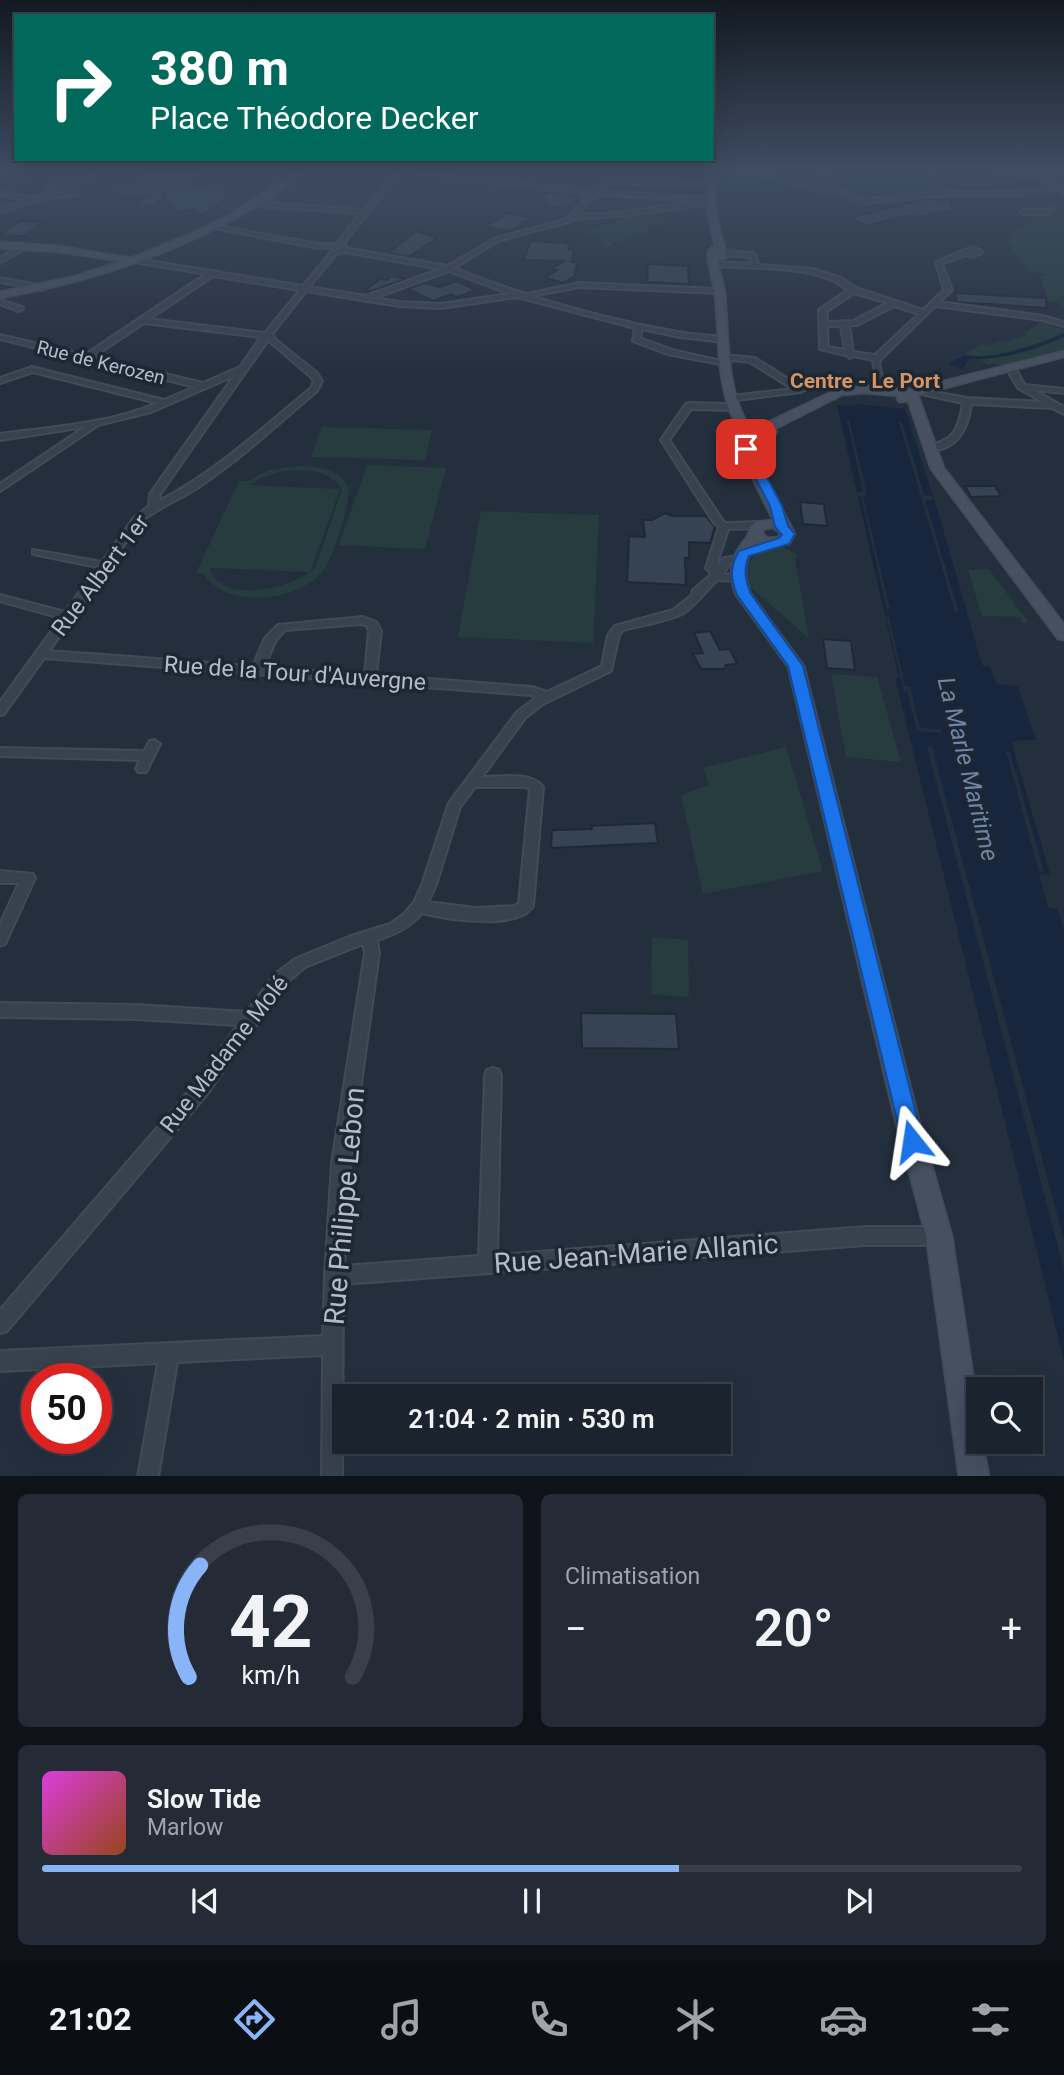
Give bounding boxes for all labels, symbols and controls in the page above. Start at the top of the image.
text: 380 m [150,40,289,97]
icon: right [35,42,126,133]
text: Place Théodore Decker [150,99,479,137]
street label: Rue de Kerozen [35,335,167,389]
district label: Centre - Le Port [790,369,940,393]
pin [716,419,776,479]
icon: arrive [727,430,765,468]
street label: Rue Albert 1er [46,509,155,641]
street label: Rue de la Tour d'Auvergne [163,651,427,696]
water label: La Marle Maritime [932,674,1004,864]
street label: Rue Madame Molé [155,970,294,1138]
street label: Rue Philippe Lebon [318,1086,371,1326]
position arrow [875,1104,949,1178]
street label: Rue Jean-Marie Allanic [493,1227,779,1280]
speed limit sign: 50 [21,1363,112,1454]
map controls [966,1377,1043,1454]
button: search [966,1377,1043,1454]
text: 21:04 · 2 min · 530 m [408,1404,655,1434]
text: Climatisation [565,1563,700,1590]
text: 42 [229,1579,312,1665]
text: 20° [754,1598,833,1659]
text: − [565,1607,587,1651]
text: + [1000,1607,1022,1651]
text: km/h [241,1660,300,1689]
text: Slow Tide [147,1784,261,1814]
text: Marlow [147,1814,223,1841]
icon: previous [186,1882,224,1920]
icon: pause [513,1882,551,1920]
icon: next [840,1882,878,1920]
icon: directions [230,1995,279,2044]
icon: music [377,1995,426,2044]
icon: phone [524,1995,573,2044]
icon: climate [671,1995,720,2044]
icon: car [819,1995,868,2044]
icon: filters [966,1995,1015,2044]
text: 21:02 [49,2000,132,2038]

